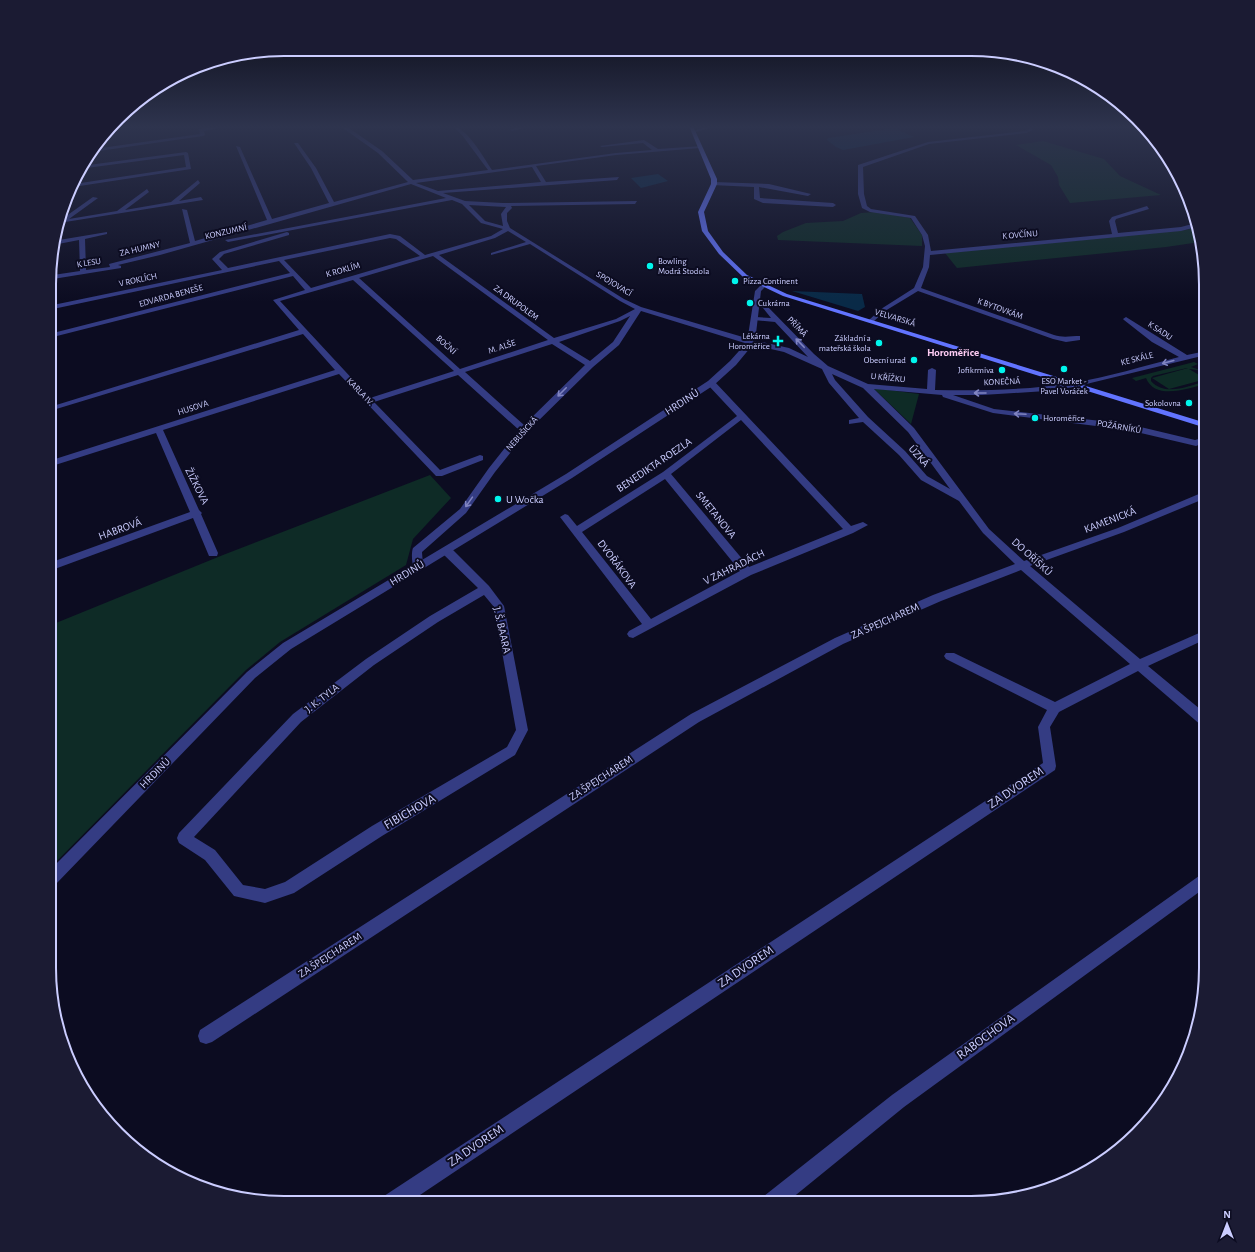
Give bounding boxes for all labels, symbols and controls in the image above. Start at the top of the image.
street label: KONZUMNÍ [204,222,248,241]
street label: K OVČÍNU [1002,228,1038,241]
street label: ZA HUMNY [119,240,161,258]
street label: K LESU [76,257,102,269]
place label: Bowling Modrá Stodola [658,257,709,276]
street label: K ROKLÍM [325,260,361,279]
marker: Bowling Modrá Stodola [645,261,655,271]
street label: SPOJOVACÍ [595,269,634,298]
street label: V ROKLÍCH [118,271,158,288]
marker: Pizza Continent [730,276,740,286]
place label: Pizza Continent [743,277,798,286]
street label: EDVARDA BENEŠE [138,282,205,309]
street label: ZA DRUPOLEM [492,284,540,322]
street label: K BYTOVKÁM [976,296,1024,321]
marker: Cukrárna [745,298,755,308]
place label: Cukrárna [758,299,790,308]
street label: VELVARSKÁ [874,307,917,328]
street label: PŘÍMÁ [785,314,809,339]
street label: K SADU [1146,320,1174,342]
place label: Lékárna Horoměřice [728,332,770,351]
street label: BOČNÍ [434,333,459,357]
place label: Základní a mateřská škola [819,334,871,353]
marker: Lékárna Horoměřice [773,336,783,346]
street label: M. ALŠE [487,337,517,356]
one-way arrow [795,338,804,348]
marker: Základní a mateřská škola [874,338,884,348]
district label: Horoměřice [927,347,979,358]
street label: KE SKÁLE [1120,349,1155,367]
marker: Obecní urad [909,355,919,365]
place label: Obecní urad [864,356,906,365]
one-way arrow [1161,359,1174,366]
marker: ESO Market - Pavel Voráček [1059,364,1069,374]
marker: Jofikrmiva [997,365,1007,375]
place label: Jofikrmiva [958,366,994,375]
street label: U KŘÍŽKU [870,371,906,384]
street label: KONEČNÁ [983,376,1021,387]
street label: KARLA IV. [345,377,375,407]
place label: ESO Market - Pavel Voráček [1040,377,1089,396]
street label: HRDINŮ [662,386,701,417]
one-way arrow [557,388,567,397]
one-way arrow [974,389,987,397]
marker: Sokolovna [1184,398,1194,408]
street label: HUSOVA [177,399,209,417]
place label: Sokolovna [1145,399,1181,408]
one-way arrow [1014,410,1027,418]
marker: Horoměřice [1030,413,1040,423]
place label: Horoměřice [1043,414,1085,423]
street label: NEBUŠICKÁ [504,415,539,453]
street label: POŽÁRNÍKŮ [1096,418,1142,435]
street label: BENEDIKTA ROEZLA [614,435,694,494]
street label: ÚZKÁ [907,442,933,469]
street label: ŽIŽKOVA [183,466,211,507]
street label: SMETANOVA [694,489,739,541]
marker: U Wočka [493,494,503,504]
place label: U Wočka [506,494,544,505]
one-way arrow [465,496,473,507]
street label: KAMENICKÁ [1082,504,1138,535]
street label: HABROVÁ [97,515,144,542]
street label: DO OŘÍŠKŮ [1010,535,1055,578]
street label: DVOŘÁKOVA [595,537,640,591]
street label: V ZAHRADÁCH [701,547,766,587]
street label: HRDINŮ [387,558,426,588]
street label: ZA ŠPEJCHAREM [849,601,921,641]
street label: J. Š. BAARA [491,606,513,655]
street label: J. K. TYLA [303,681,342,715]
street label: ZA ŠPEJCHAREM [567,753,635,803]
street label: HRDINŮ [137,755,172,790]
street label: ZA DVOREM [986,765,1046,811]
street label: FIBICHOVA [382,792,439,832]
street label: ZA ŠPEJCHAREM [296,930,364,980]
street label: ZA DVOREM [716,944,776,990]
street label: RABOCHOVA [955,1011,1018,1062]
street label: ZA DVOREM [446,1123,506,1169]
north arrow [1207,1204,1247,1244]
text: N [1223,1209,1231,1220]

